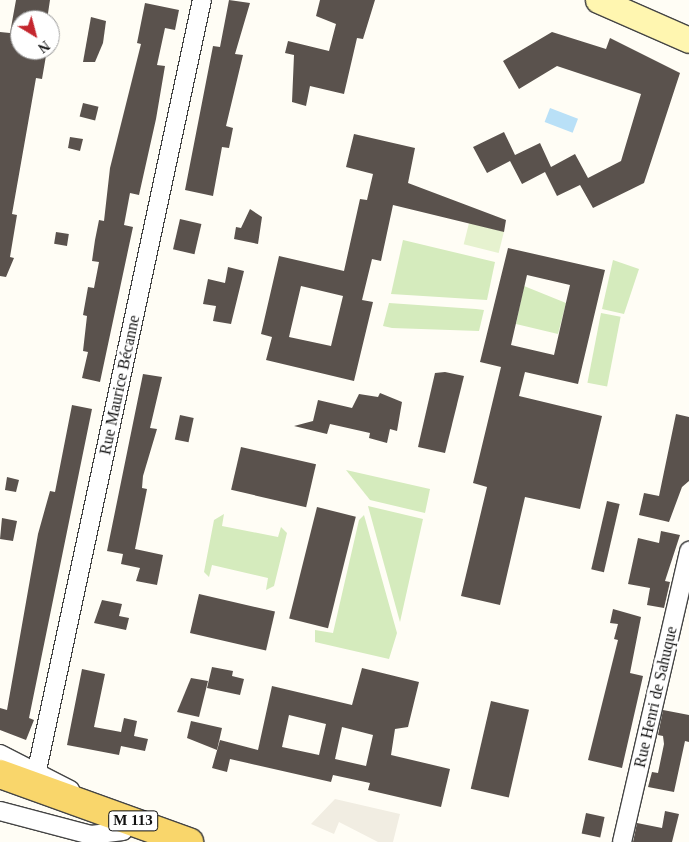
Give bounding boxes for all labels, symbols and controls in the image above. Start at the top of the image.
north arrow [10,10,60,60]
text: N [35,38,52,56]
street label: Rue Maurice Bécanne [96,313,144,457]
street label: Rue Henri de Sahuque [630,624,682,770]
road number: M 113 [108,808,158,834]

